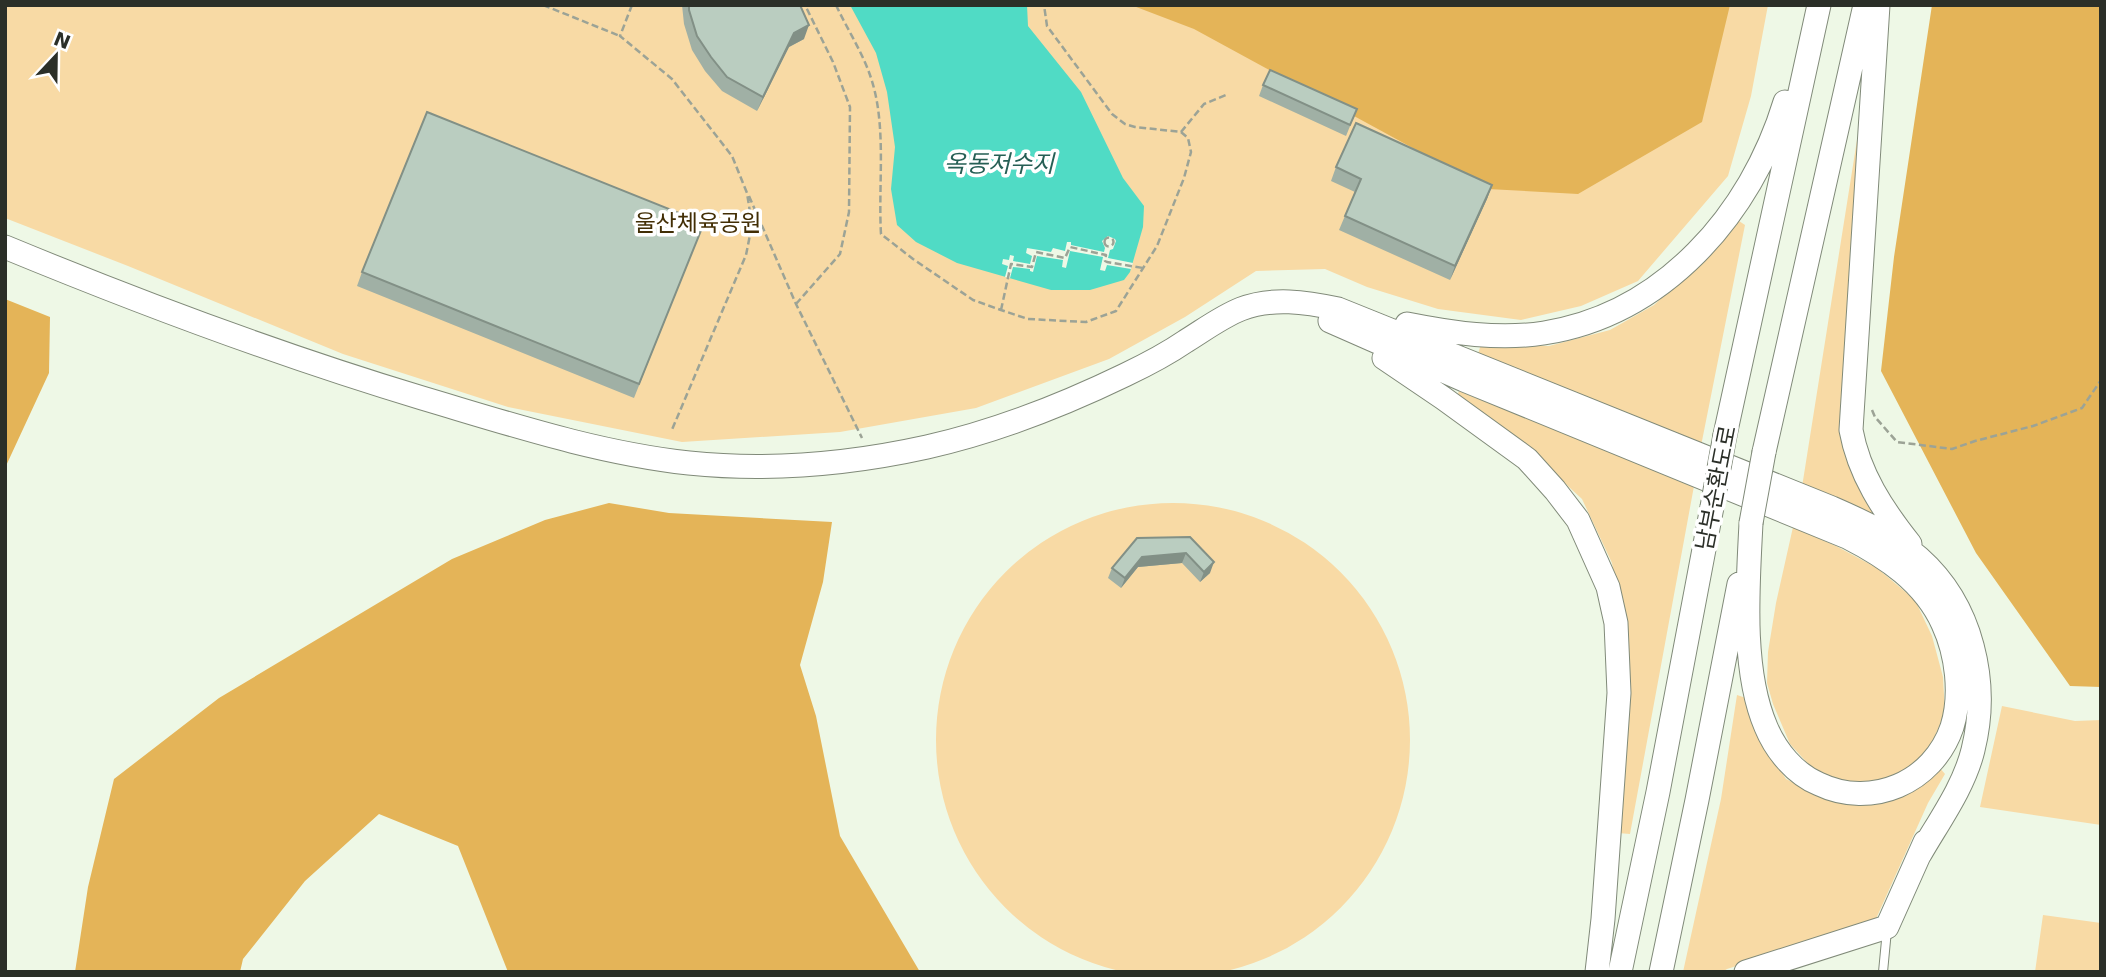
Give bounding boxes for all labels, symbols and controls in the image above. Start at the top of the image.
north arrow [21,21,91,91]
text: N [51,27,74,53]
water label: 옥동저수지 [944,150,1056,178]
park label: 울산체육공원 [635,210,761,236]
street label: 남부순환도로 [1691,423,1741,553]

